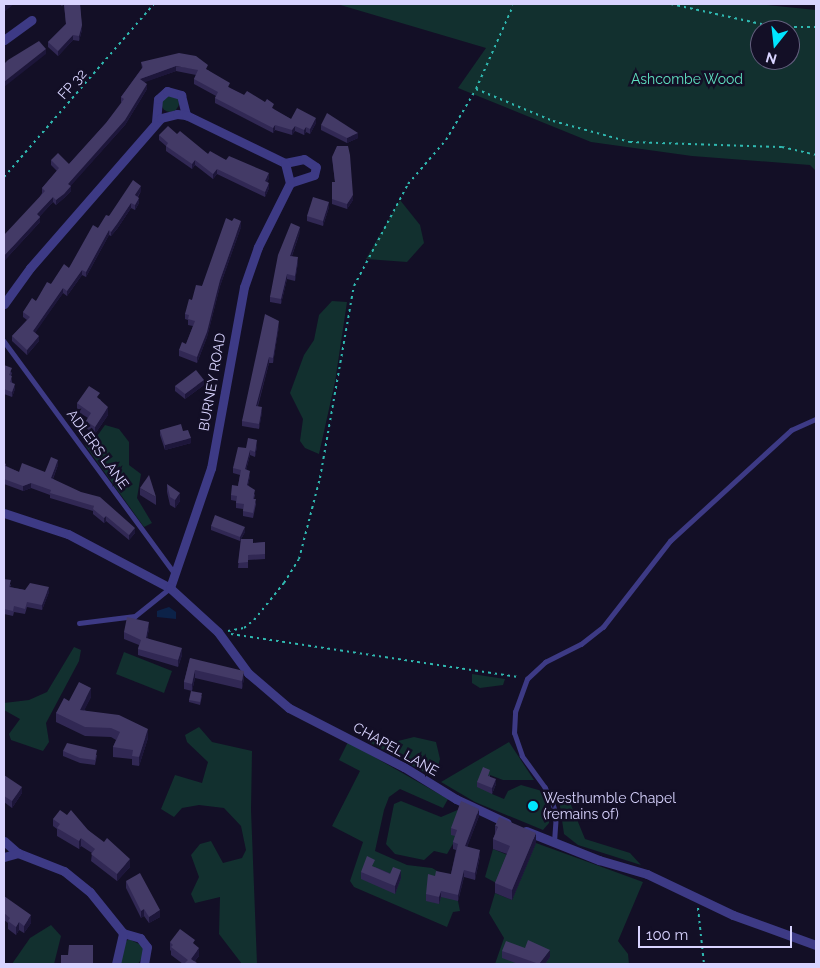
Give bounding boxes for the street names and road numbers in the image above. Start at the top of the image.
street label: FP 32 [54,65,90,103]
street label: BURNEY ROAD [195,331,229,433]
street label: ADLERS LANE [63,406,133,492]
street label: CHAPEL LANE [350,719,442,779]

